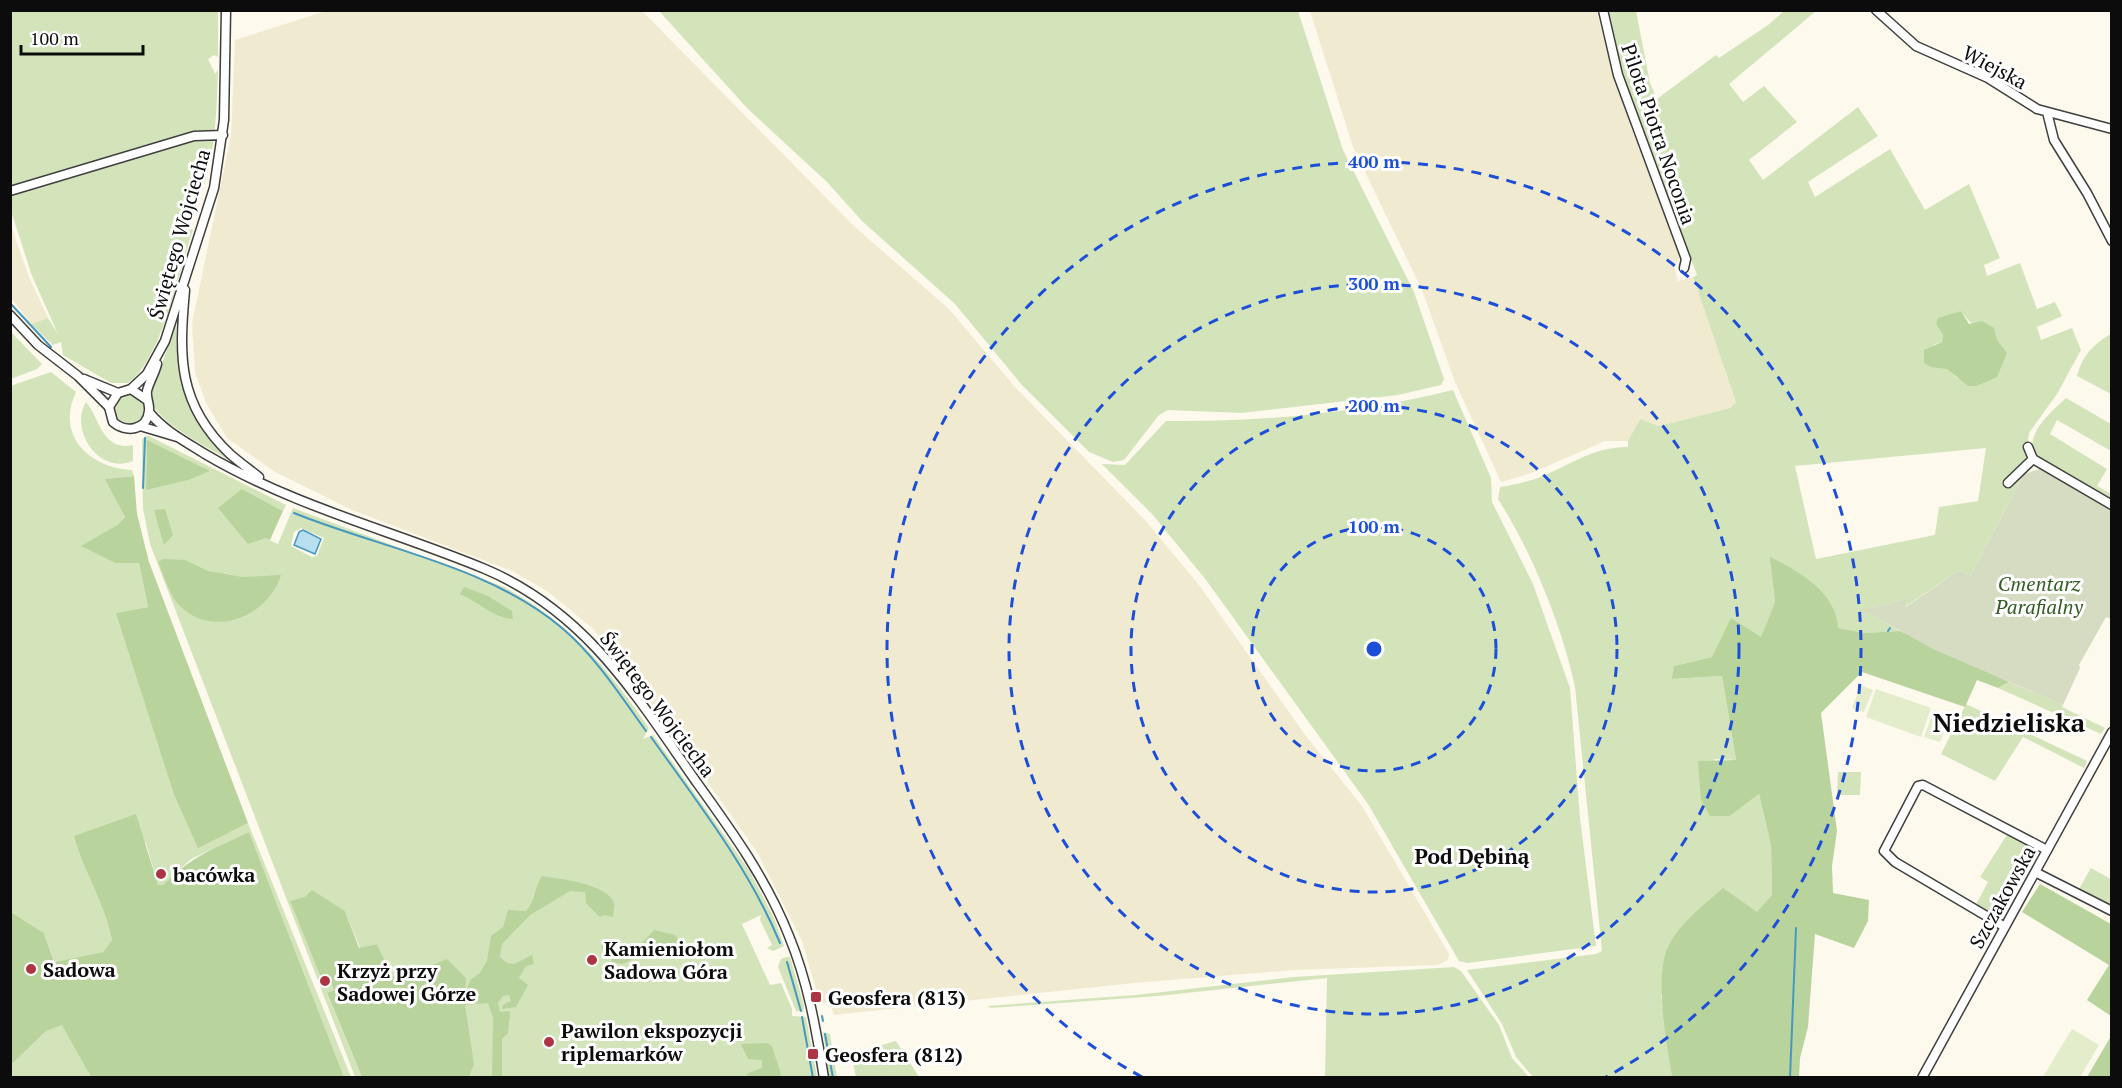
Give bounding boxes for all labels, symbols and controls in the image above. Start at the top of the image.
scale bar [21,18,142,56]
text: 100 m [30,26,79,50]
street label: Wiejska [1958,39,2032,95]
street label: Pilota Piotra Noconia [1615,40,1703,228]
street label: Świętego Wojciecha [142,146,216,322]
text: 400 m [1348,149,1400,173]
text: 300 m [1348,271,1400,295]
text: 200 m [1348,393,1400,417]
text: 100 m [1348,514,1400,538]
park label: Cmentarz Parafialny [1994,570,2084,620]
street label: Świętego Wojciecha [594,626,722,782]
centre of rings [1364,639,1384,659]
district label: Niedzieliska [1933,705,2086,739]
street label: Szczakowska [1963,841,2041,953]
district label: Pod Dębiną [1415,842,1530,870]
place label: bacówka [172,861,255,888]
marker: bacówka [154,867,168,881]
place label: Kamieniołom Sadowa Góra [604,935,735,985]
marker: Kamieniołom Sadowa Góra [585,953,599,967]
place label: Sadowa [43,956,116,983]
place label: Krzyż przy Sadowej Górze [337,957,476,1007]
marker: Sadowa [24,962,38,976]
marker: Krzyż przy Sadowej Górze [318,974,332,988]
place label: Geosfera (813) [828,984,966,1011]
marker: Geosfera (813) [809,990,823,1004]
place label: Pawilon ekspozycji riplemarków [561,1017,743,1067]
marker: Pawilon ekspozycji riplemarków [542,1035,556,1049]
place label: Geosfera (812) [825,1041,963,1068]
marker: Geosfera (812) [806,1047,820,1061]

